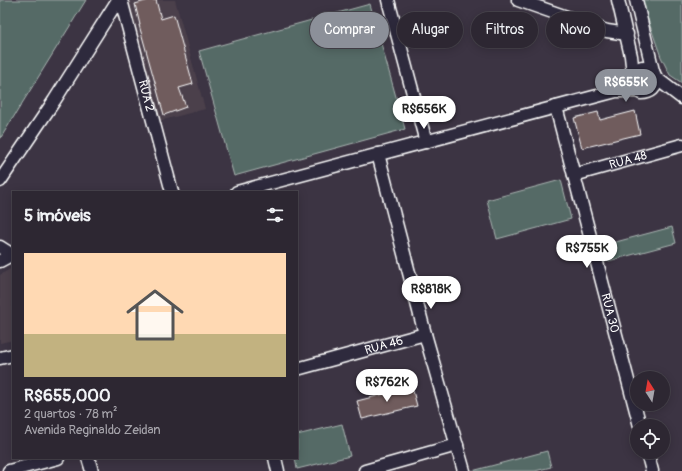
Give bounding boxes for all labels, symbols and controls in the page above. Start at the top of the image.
chip: Comprar [310,12,389,48]
chip: Alugar [397,12,463,48]
chip: Filtros [471,12,538,48]
chip: Novo [546,12,605,48]
pin: R$655K [593,69,659,103]
text: R$655K [604,74,648,90]
street label: RUA 2 [135,78,158,113]
pin: R$656K [391,96,457,130]
text: R$656K [402,101,446,117]
street label: RUA 48 [607,148,648,172]
icon: filters [264,204,286,226]
text: 5 imóveis [24,205,91,226]
pin: R$755K [554,235,620,269]
text: R$755K [565,240,609,256]
pin: R$818K [398,276,464,310]
icon: home [119,279,191,351]
text: R$818K [411,281,451,297]
street label: RUA 30 [598,292,623,334]
street label: RUA 46 [363,333,405,358]
pin: R$762K [354,369,420,403]
north arrow [630,371,670,411]
map controls [630,371,670,459]
text: R$762K [365,374,409,390]
text: R$655,000 [24,385,111,406]
text: 2 quartos · 78 m² [24,406,118,422]
button: locate [630,419,670,459]
text: Avenida Reginaldo Zeidan [24,422,161,438]

